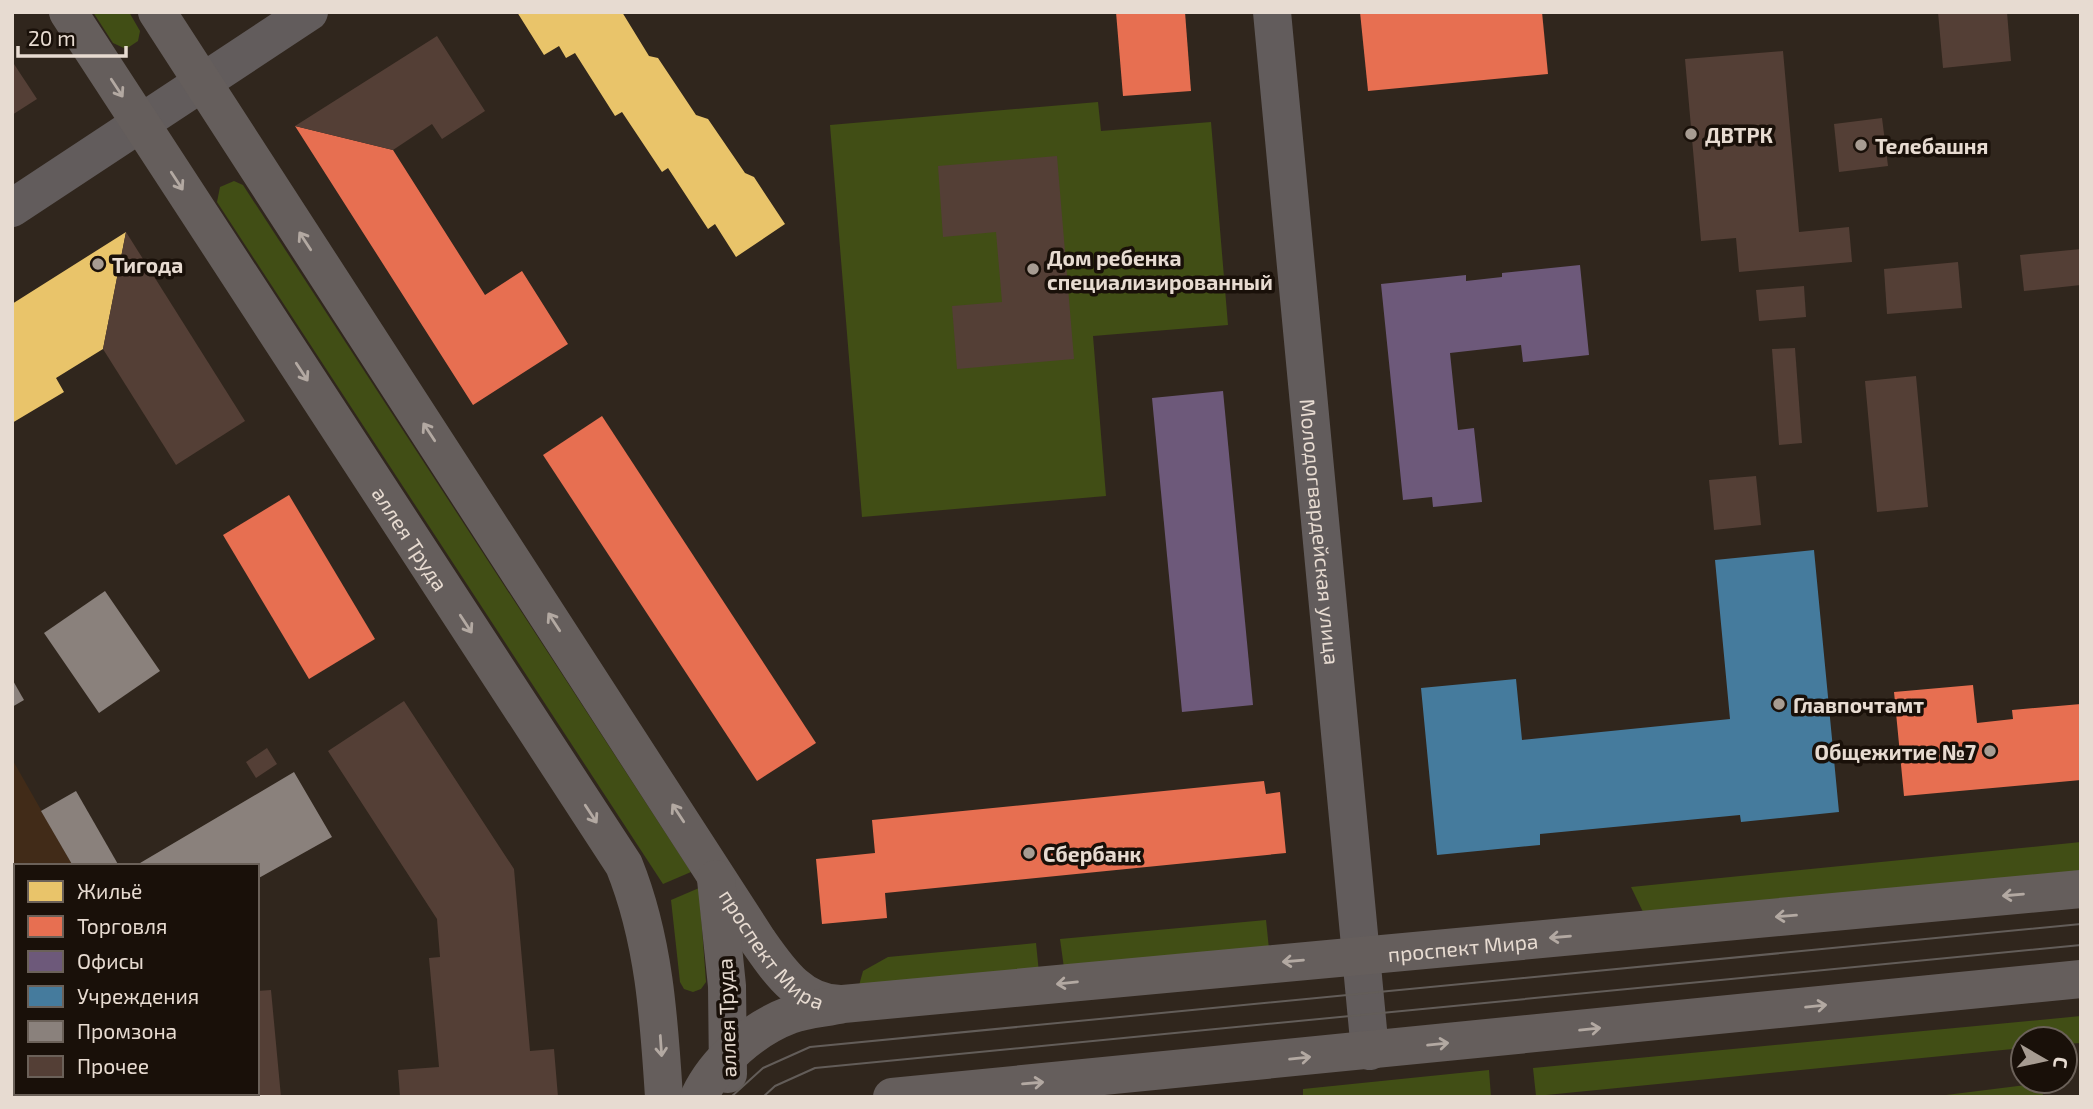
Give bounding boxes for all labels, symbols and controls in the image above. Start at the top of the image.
scale bar [18,14,126,58]
text: 20 m [28,25,76,50]
one-way arrow [111,78,125,98]
place label: ДВТРК [1705,122,1773,147]
marker: ДВТРК [1683,126,1699,142]
place label: Телебашня [1875,133,1988,158]
marker: Телебашня [1853,137,1869,153]
one-way arrow [170,171,185,190]
one-way arrow [298,232,313,251]
place label: Дом ребенка специализированный [1047,245,1273,294]
place label: Тигода [112,252,183,277]
marker: Тигода [90,256,106,272]
marker: Дом ребенка специализированный [1025,261,1041,277]
one-way arrow [295,361,309,381]
street label: Молодогвардейская улица [1296,398,1346,666]
one-way arrow [422,422,436,442]
street label: аллея Труда [368,481,454,595]
one-way arrow [546,613,560,633]
one-way arrow [459,614,473,633]
place label: Главпочтамт [1793,692,1924,717]
marker: Главпочтамт [1771,696,1787,712]
place label: Общежитие №7 [1815,739,1976,764]
marker: Общежитие №7 [1982,743,1998,759]
one-way arrow [583,804,598,823]
one-way arrow [670,804,685,823]
place label: Сбербанк [1043,841,1142,866]
marker: Сбербанк [1021,845,1037,861]
legend [14,864,259,1095]
text: Жильё [77,878,142,903]
street label: проспект Мира [715,884,828,1014]
one-way arrow [2002,889,2025,902]
one-way arrow [1775,910,1798,923]
text: Торговля [77,913,167,938]
street label: проспект Мира [1387,927,1539,966]
one-way arrow [1549,931,1572,944]
text: Офисы [77,948,144,973]
one-way arrow [1282,955,1305,968]
street label: аллея Труда [711,958,742,1078]
one-way arrow [1056,977,1078,990]
text: Учреждения [77,983,199,1008]
one-way arrow [1804,999,1827,1012]
text: Промзона [77,1018,177,1043]
one-way arrow [1578,1022,1600,1035]
north arrow [2009,1025,2079,1095]
one-way arrow [655,1034,668,1057]
one-way arrow [1426,1037,1449,1050]
one-way arrow [1288,1051,1311,1064]
text: Прочее [77,1053,149,1078]
text: С [2049,1055,2074,1070]
one-way arrow [1021,1077,1044,1090]

